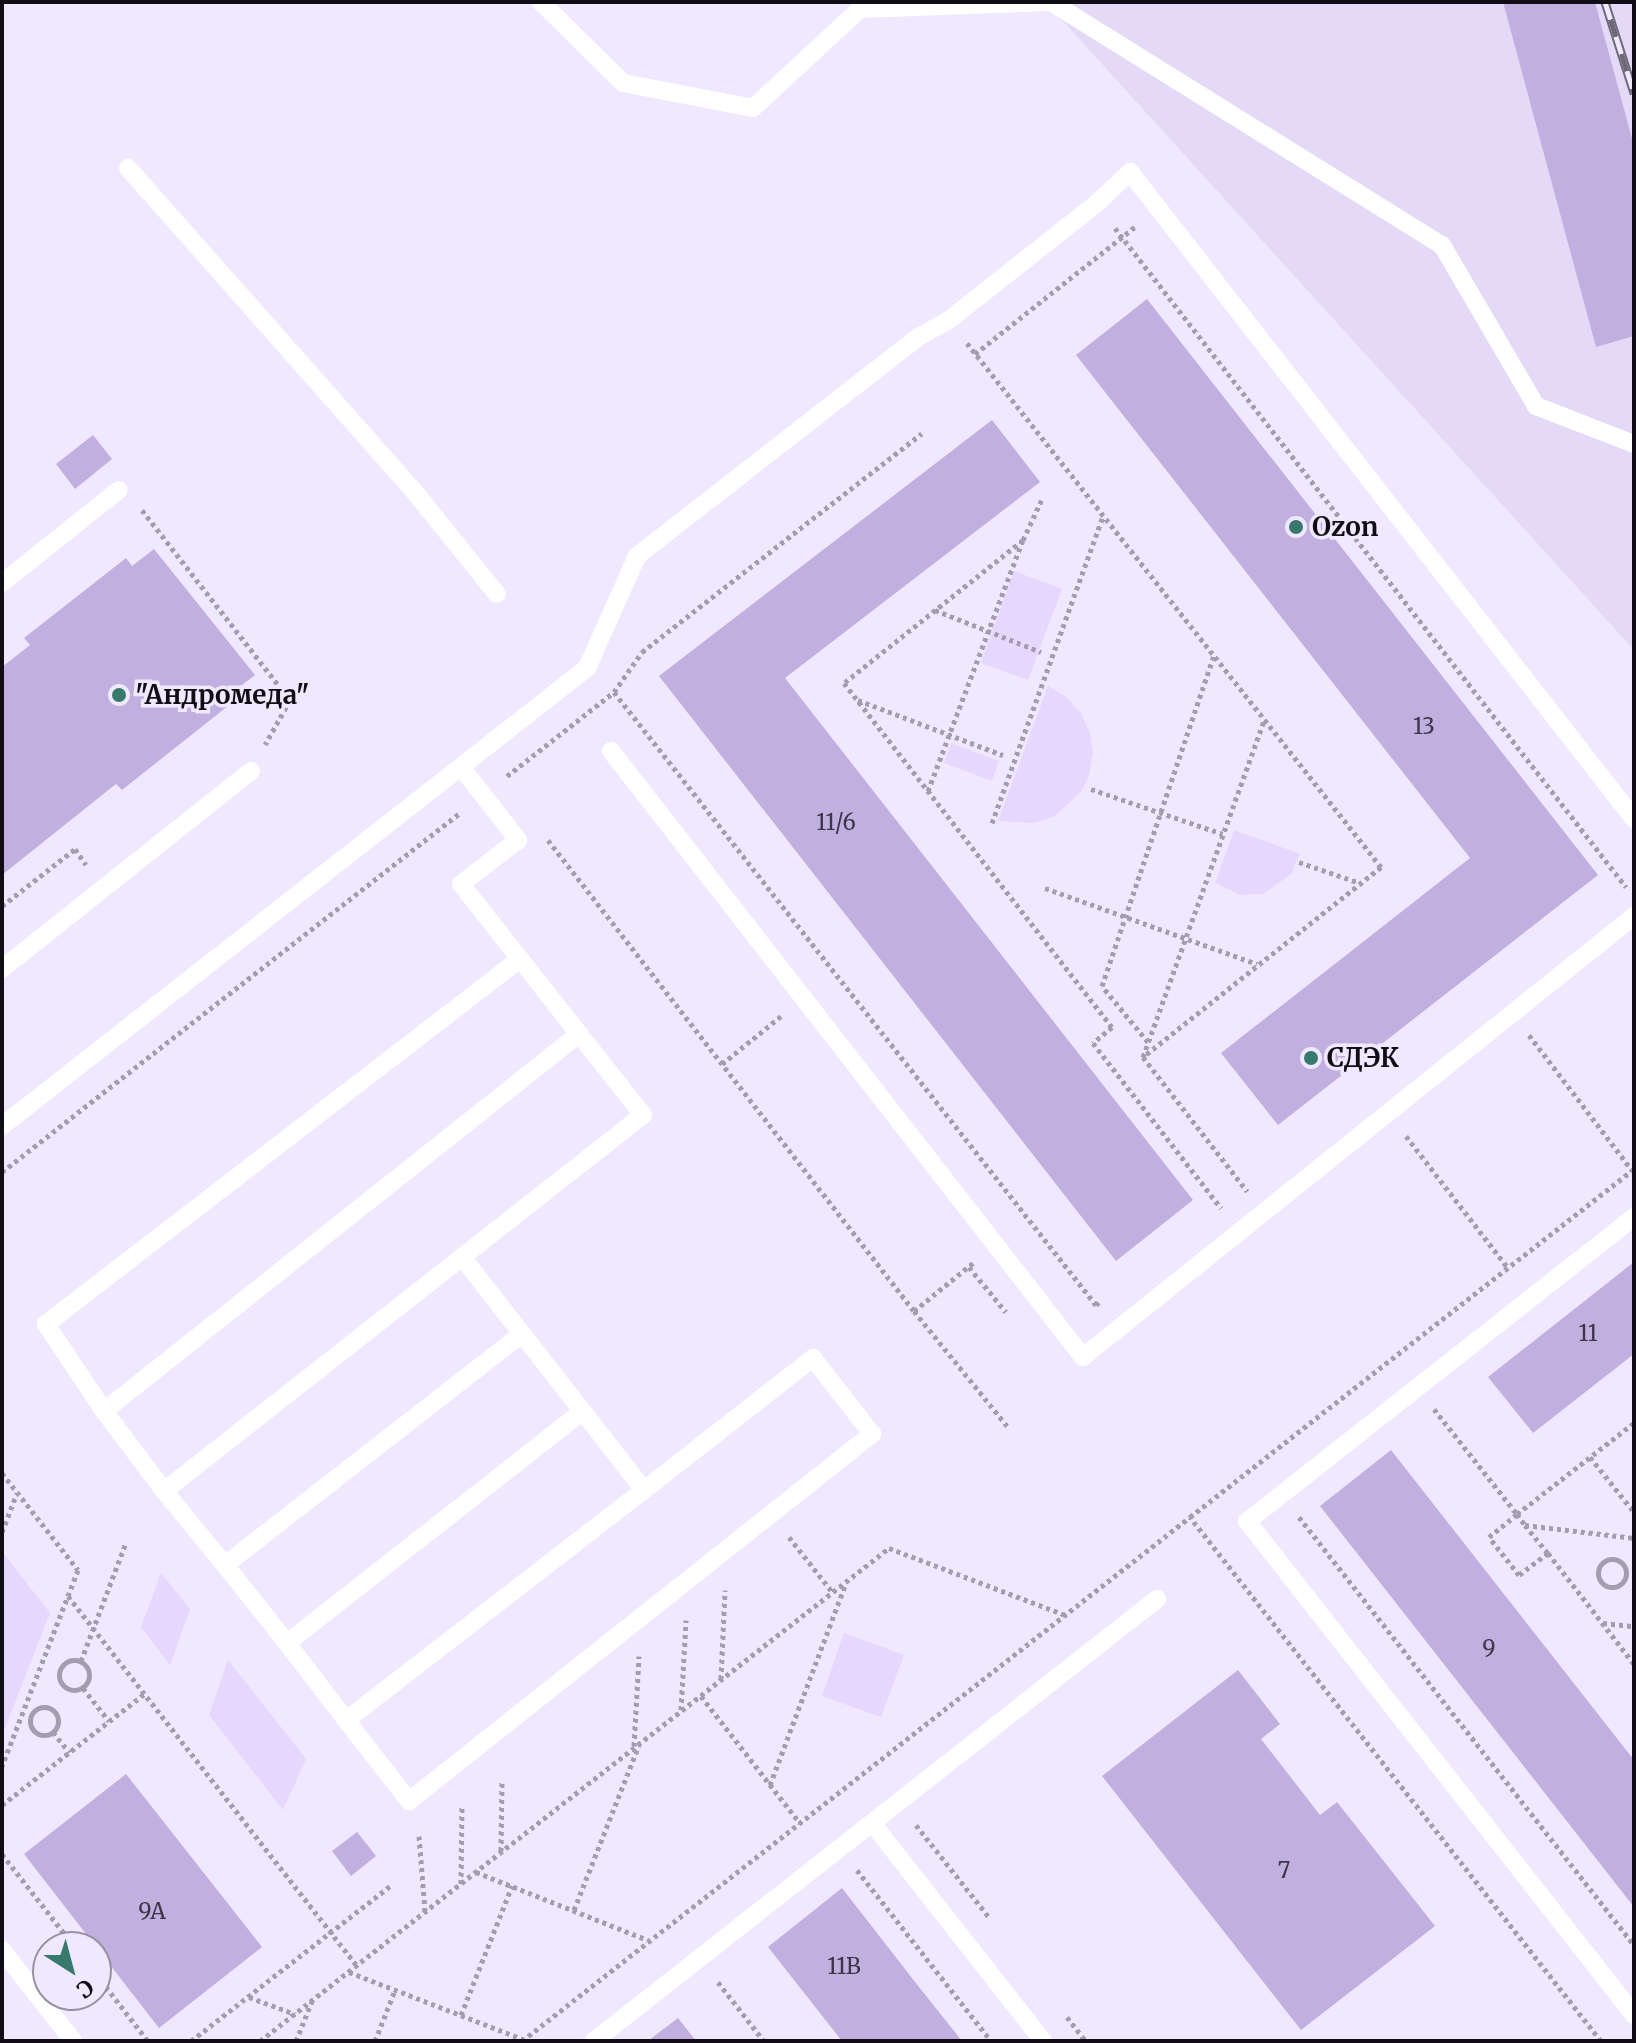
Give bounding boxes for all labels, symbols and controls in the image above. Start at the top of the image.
place label: Ozon [1312,511,1378,543]
marker: Ozon [1287,518,1305,536]
place label: "Андромеда" [135,679,309,711]
marker: "Андромеда" [110,686,128,704]
house number: 13 [1413,714,1435,740]
house number: 11/6 [816,810,856,836]
place label: СДЭК [1327,1042,1399,1074]
marker: СДЭК [1302,1049,1320,1067]
house number: 11 [1578,1321,1598,1347]
house number: 9 [1482,1636,1496,1662]
house number: 7 [1278,1858,1290,1884]
house number: 9А [138,1899,166,1925]
north arrow [32,1931,112,2011]
house number: 11В [827,1954,861,1980]
text: С [71,1973,99,2004]

